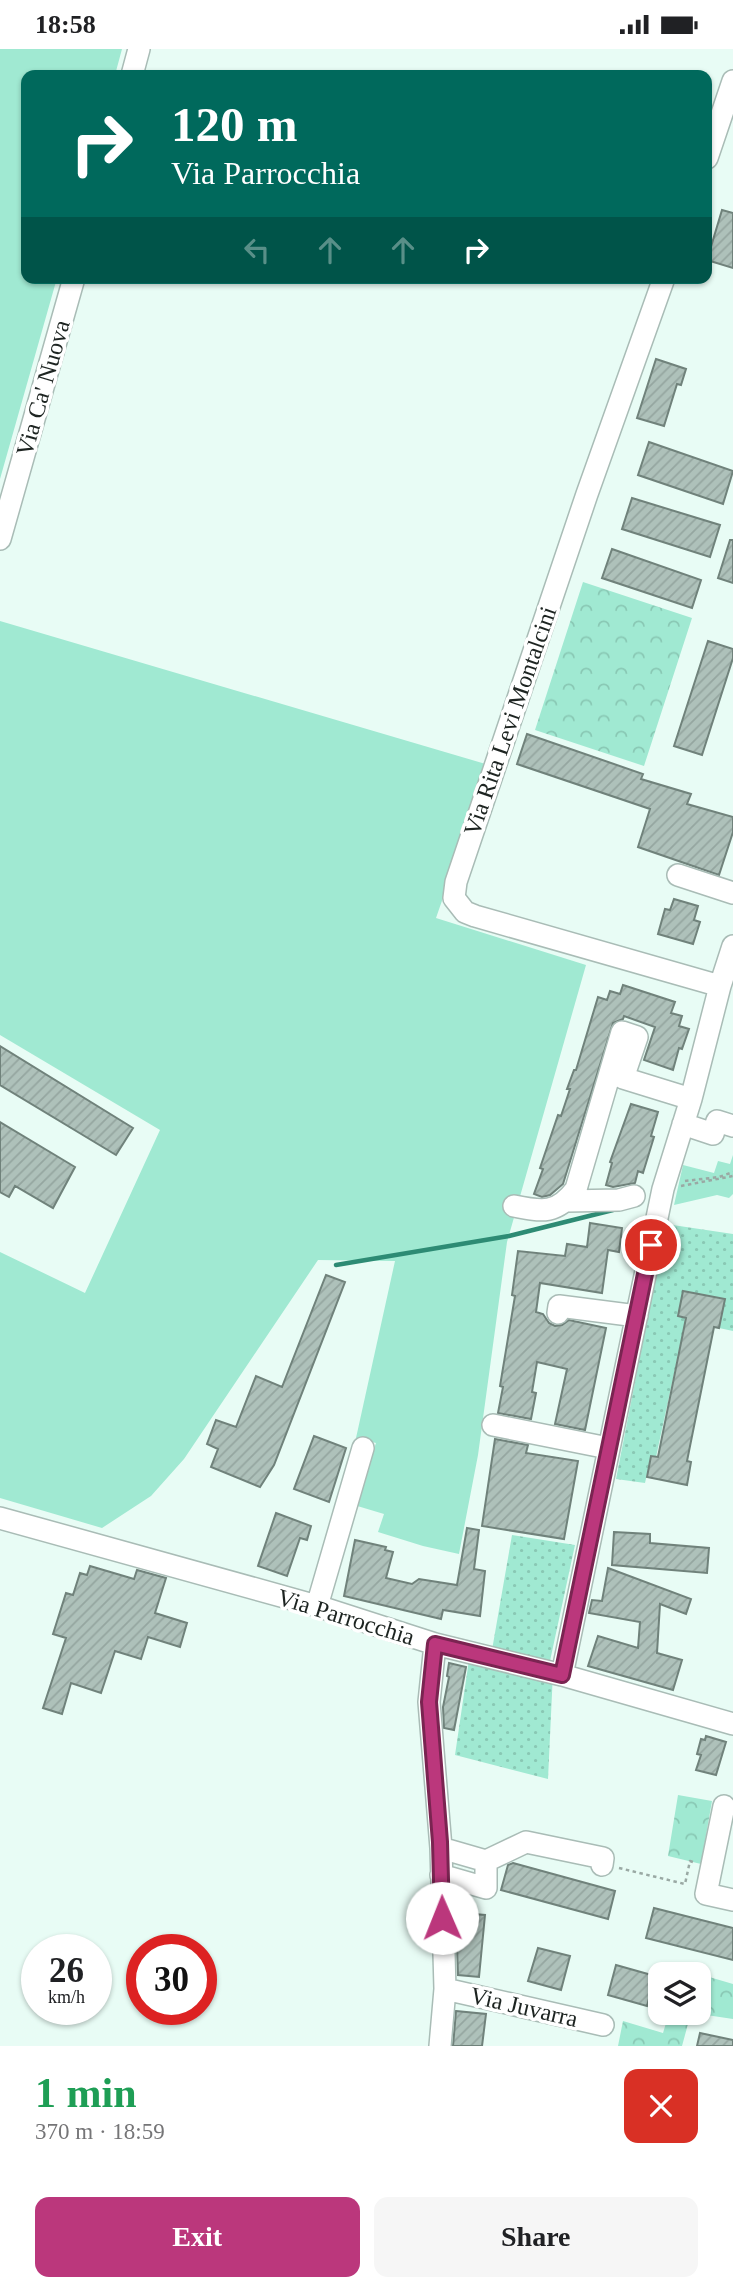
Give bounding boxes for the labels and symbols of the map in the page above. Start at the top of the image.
street label: Via Ca' Nuova [11,317,75,459]
street label: Via Rita Levi Montalcini [459,603,562,839]
pin [621,1215,681,1275]
street label: Via Parrocchia [274,1584,418,1650]
position arrow [405,1881,479,1955]
speed limit sign: 30 [126,1934,217,2025]
street label: Via Juvarra [468,1982,581,2032]

